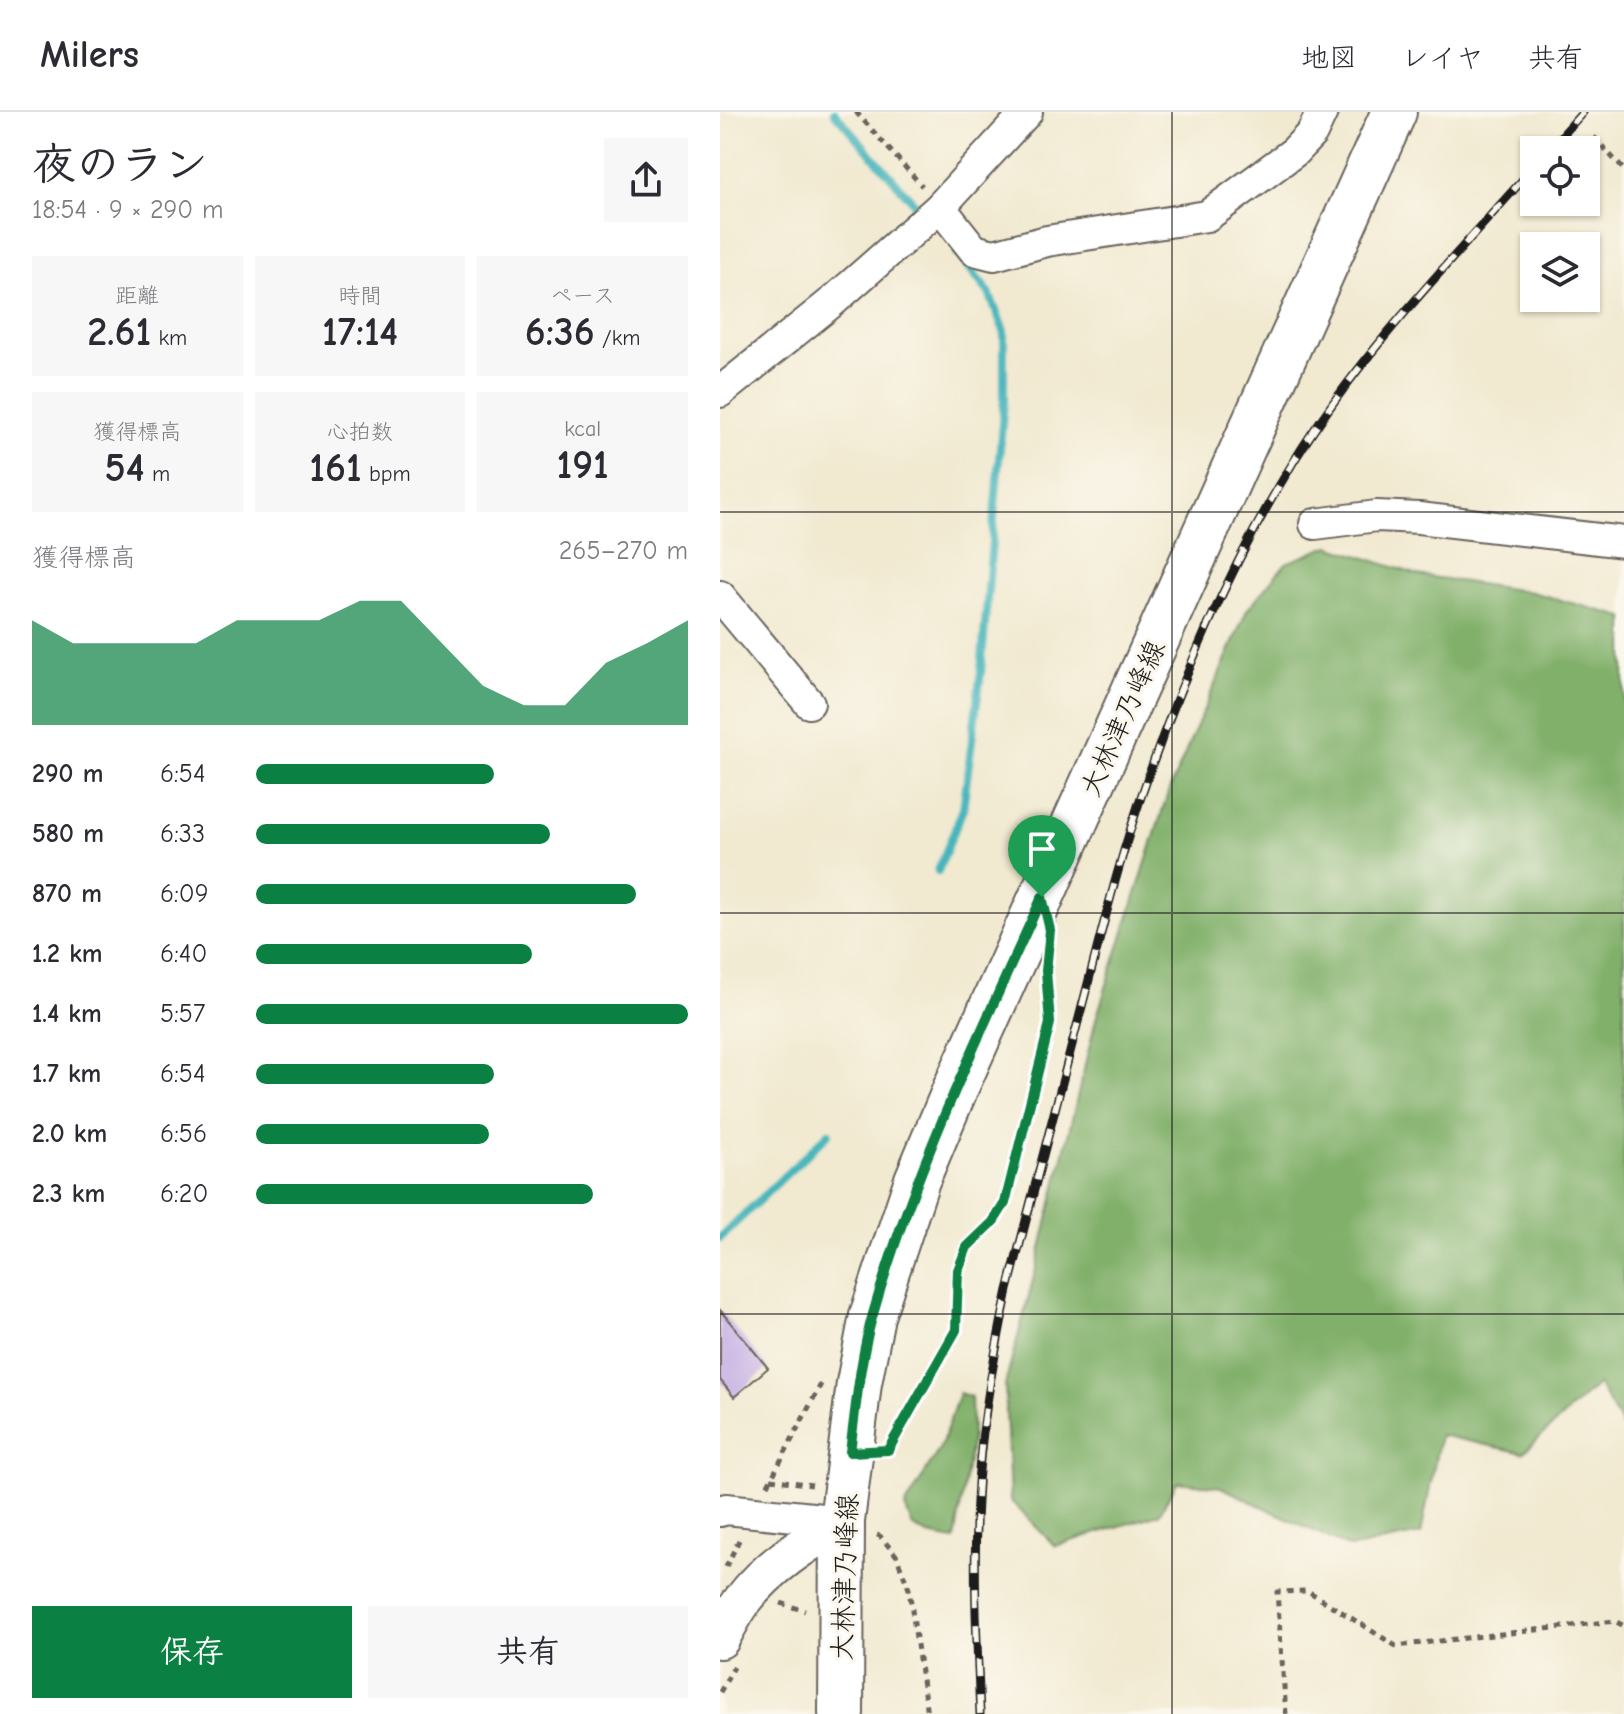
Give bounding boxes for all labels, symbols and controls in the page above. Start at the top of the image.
text: Milers [40,33,139,77]
text: 地図 [1301,42,1357,74]
text: レイヤ [1401,42,1484,74]
text: 共有 [1528,42,1584,74]
map controls [1520,136,1600,312]
button: locate [1520,136,1600,216]
button: share [604,138,688,222]
text: 夜のラン [32,139,208,190]
text: 18:54 · 9 × 290 m [32,195,223,225]
button: layers [1520,232,1600,312]
text: 距離 [115,283,159,309]
text: 時間 [338,283,382,309]
text: ペース [550,283,615,309]
text: 2.61 [87,309,151,355]
text: 17:14 [322,309,398,355]
text: 6:36 [525,309,595,355]
text: km [151,325,187,351]
text: /km [595,325,640,351]
text: kcal [564,416,601,442]
text: 獲得標高 [93,419,181,445]
text: 心拍数 [327,419,393,445]
text: 191 [556,442,609,488]
text: 54 [105,445,145,491]
text: 161 [309,445,362,491]
text: m [145,461,170,487]
text: bpm [362,461,411,487]
text: 265–270 m [559,536,688,566]
text: 獲得標高 [32,543,136,573]
street label: 大林津乃峰線 [1074,635,1172,802]
text: 290 m [32,759,103,789]
text: 6:54 [160,759,205,789]
pin [1008,815,1076,897]
text: 580 m [32,819,104,849]
text: 6:33 [160,819,205,849]
icon: arrive [1020,827,1064,871]
text: 870 m [32,879,102,909]
text: 6:09 [160,879,208,909]
text: 1.2 km [32,939,103,969]
text: 6:40 [160,939,207,969]
text: 1.4 km [32,999,102,1029]
text: 5:57 [160,999,205,1029]
text: 1.7 km [32,1059,101,1089]
text: 6:54 [160,1059,205,1089]
text: 2.0 km [32,1119,107,1149]
text: 6:56 [160,1119,207,1149]
text: 2.3 km [32,1179,105,1209]
text: 6:20 [160,1179,208,1209]
street label: 大林津乃峰線 [826,1493,864,1662]
button: 保存 [32,1606,352,1698]
button: 共有 [368,1606,688,1698]

